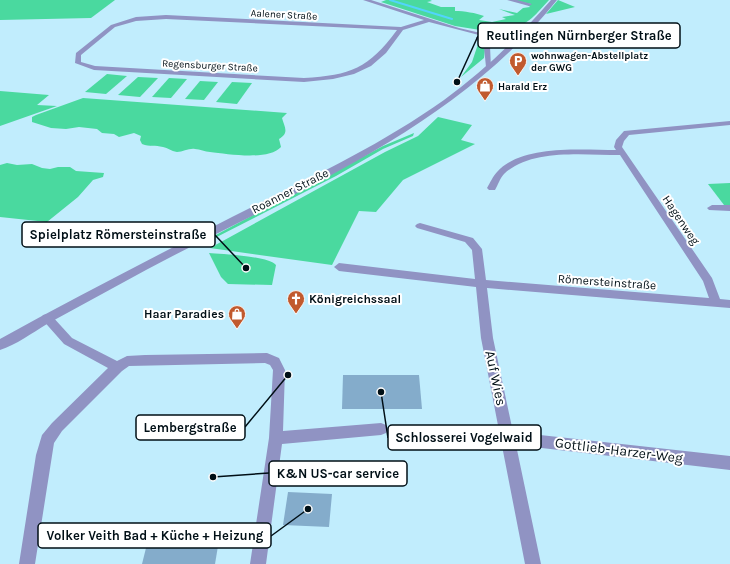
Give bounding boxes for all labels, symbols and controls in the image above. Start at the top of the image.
street label: Aalener Straße [250,7,317,23]
callout: Reutlingen Nürnberger Straße [478,23,680,48]
text: Reutlingen Nürnberger Straße [486,28,672,43]
place label: wohnwagen-Abstellplatz der GWG [531,50,648,74]
parking icon: wohnwagen-Abstellplatz der GWG [508,51,528,76]
street label: Regensburger Straße [162,58,258,74]
shop icon: Harald Erz [475,76,495,101]
place label: Harald Erz [498,81,547,93]
street label: Roanner Straße [249,166,331,216]
street label: Hagenweg [659,193,703,247]
callout: Spielplatz Römersteinstraße [22,222,215,247]
text: Spielplatz Römersteinstraße [30,227,207,242]
street label: Römersteinstraße [557,272,657,292]
church icon: Königreichssaal [286,289,306,314]
place label: Königreichssaal [309,292,401,306]
shop icon: Haar Paradies [227,304,247,329]
place label: Haar Paradies [144,307,224,321]
street label: Auf Wies [481,349,510,407]
callout: Lembergstraße [136,415,245,440]
text: Lembergstraße [143,420,237,435]
callout: Schlosserei Vogelwaid [388,425,541,450]
text: Schlosserei Vogelwaid [395,430,533,445]
street label: Gottlieb-Harzer-Weg [554,434,684,467]
callout: K&N US-car service [269,461,407,486]
text: K&N US-car service [277,466,399,481]
callout: Volker Veith Bad + Küche + Heizung [38,523,271,548]
text: Volker Veith Bad + Küche + Heizung [47,528,264,543]

